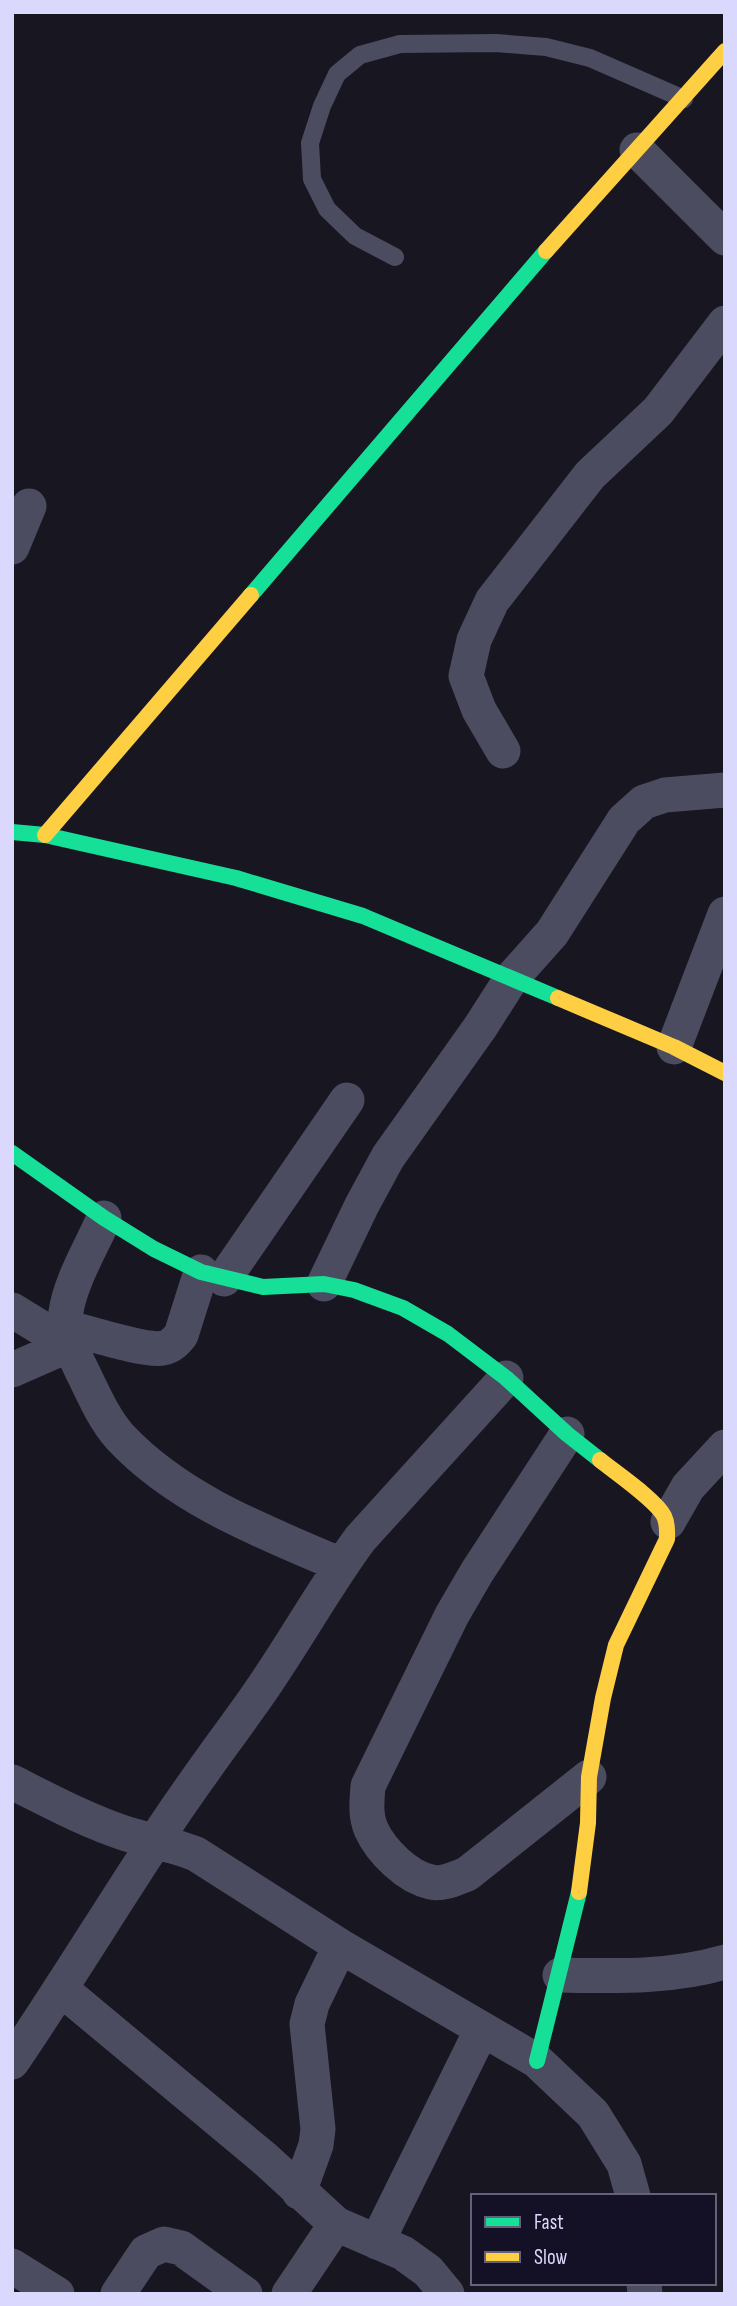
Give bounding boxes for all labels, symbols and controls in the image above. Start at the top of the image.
legend [471,2194,716,2285]
text: Fast [534,2210,564,2235]
text: Slow [534,2245,568,2270]

